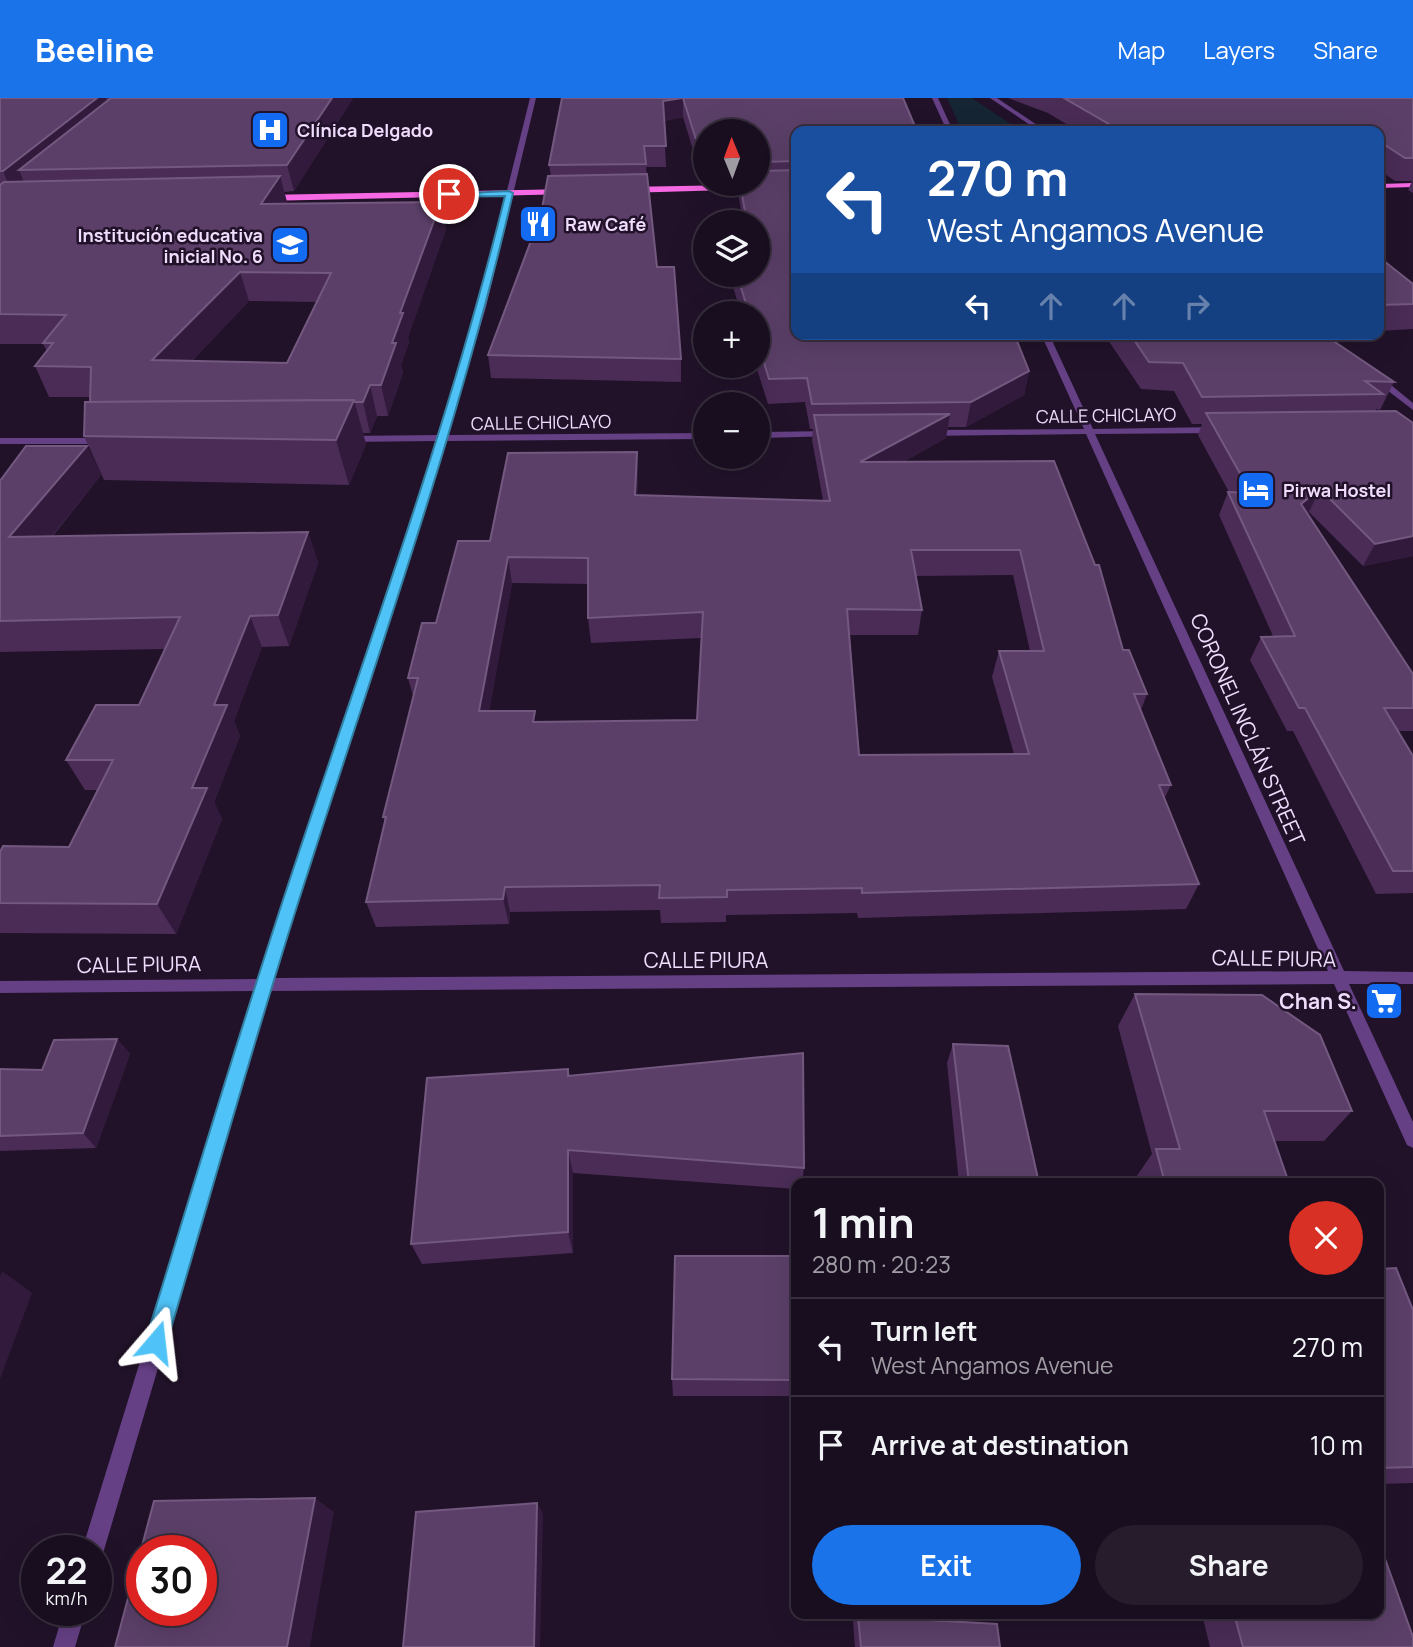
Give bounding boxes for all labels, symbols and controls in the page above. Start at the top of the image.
text: Beeline [35,27,154,72]
text: Map [1118,33,1165,66]
text: Layers [1203,33,1275,66]
text: Share [1313,33,1378,66]
hospital icon: Clínica Delgado [249,109,291,151]
place label: Clínica Delgado [297,118,433,142]
north arrow [693,119,770,196]
map controls [693,119,770,469]
text: 270 m [927,144,1068,211]
icon: left [812,154,903,245]
pin [419,164,479,224]
icon: arrive [430,175,468,213]
restaurant icon: Raw Café [517,203,559,245]
text: West Angamos Avenue [927,208,1264,252]
button: layers [693,210,770,287]
place label: Raw Café [565,212,646,236]
place label: Institución educativa inicial No. 6 [78,223,263,268]
school or university icon: Institución educativa inicial No. 6 [269,224,311,266]
icon: left [959,287,997,325]
icon: ahead [1032,287,1070,325]
icon: ahead [1105,287,1143,325]
icon: right [1178,287,1216,325]
button: + [693,301,770,378]
button: − [693,392,770,469]
street label: CALLE CHICLAYO [1036,402,1176,428]
street label: CALLE CHICLAYO [471,409,611,435]
hotel icon: Pirwa Hostel [1235,469,1277,511]
place label: Pirwa Hostel [1283,478,1391,502]
street label: CORONEL INCLÁN STREET [1184,609,1312,850]
street label: CALLE PIURA [1212,943,1336,973]
street label: CALLE PIURA [644,946,768,974]
street label: CALLE PIURA [77,949,201,979]
supermarket icon: Chan S. [1363,980,1405,1022]
place label: Chan S. [1279,987,1357,1015]
text: 1 min [812,1193,915,1251]
button: close [1289,1201,1363,1275]
text: 280 m · 20:23 [812,1248,951,1280]
position arrow [119,1305,193,1379]
text: Turn left [871,1313,978,1349]
icon: left [812,1328,850,1366]
text: 270 m [1292,1329,1363,1365]
text: West Angamos Avenue [871,1349,1113,1381]
icon: arrive [812,1426,850,1464]
text: Arrive at destination [871,1427,1129,1463]
text: 10 m [1310,1427,1363,1463]
button: Exit [812,1525,1081,1605]
button: Share [1095,1525,1363,1605]
speed limit sign: 30 [126,1535,217,1626]
text: 22 [46,1547,87,1595]
text: km/h [46,1586,87,1610]

